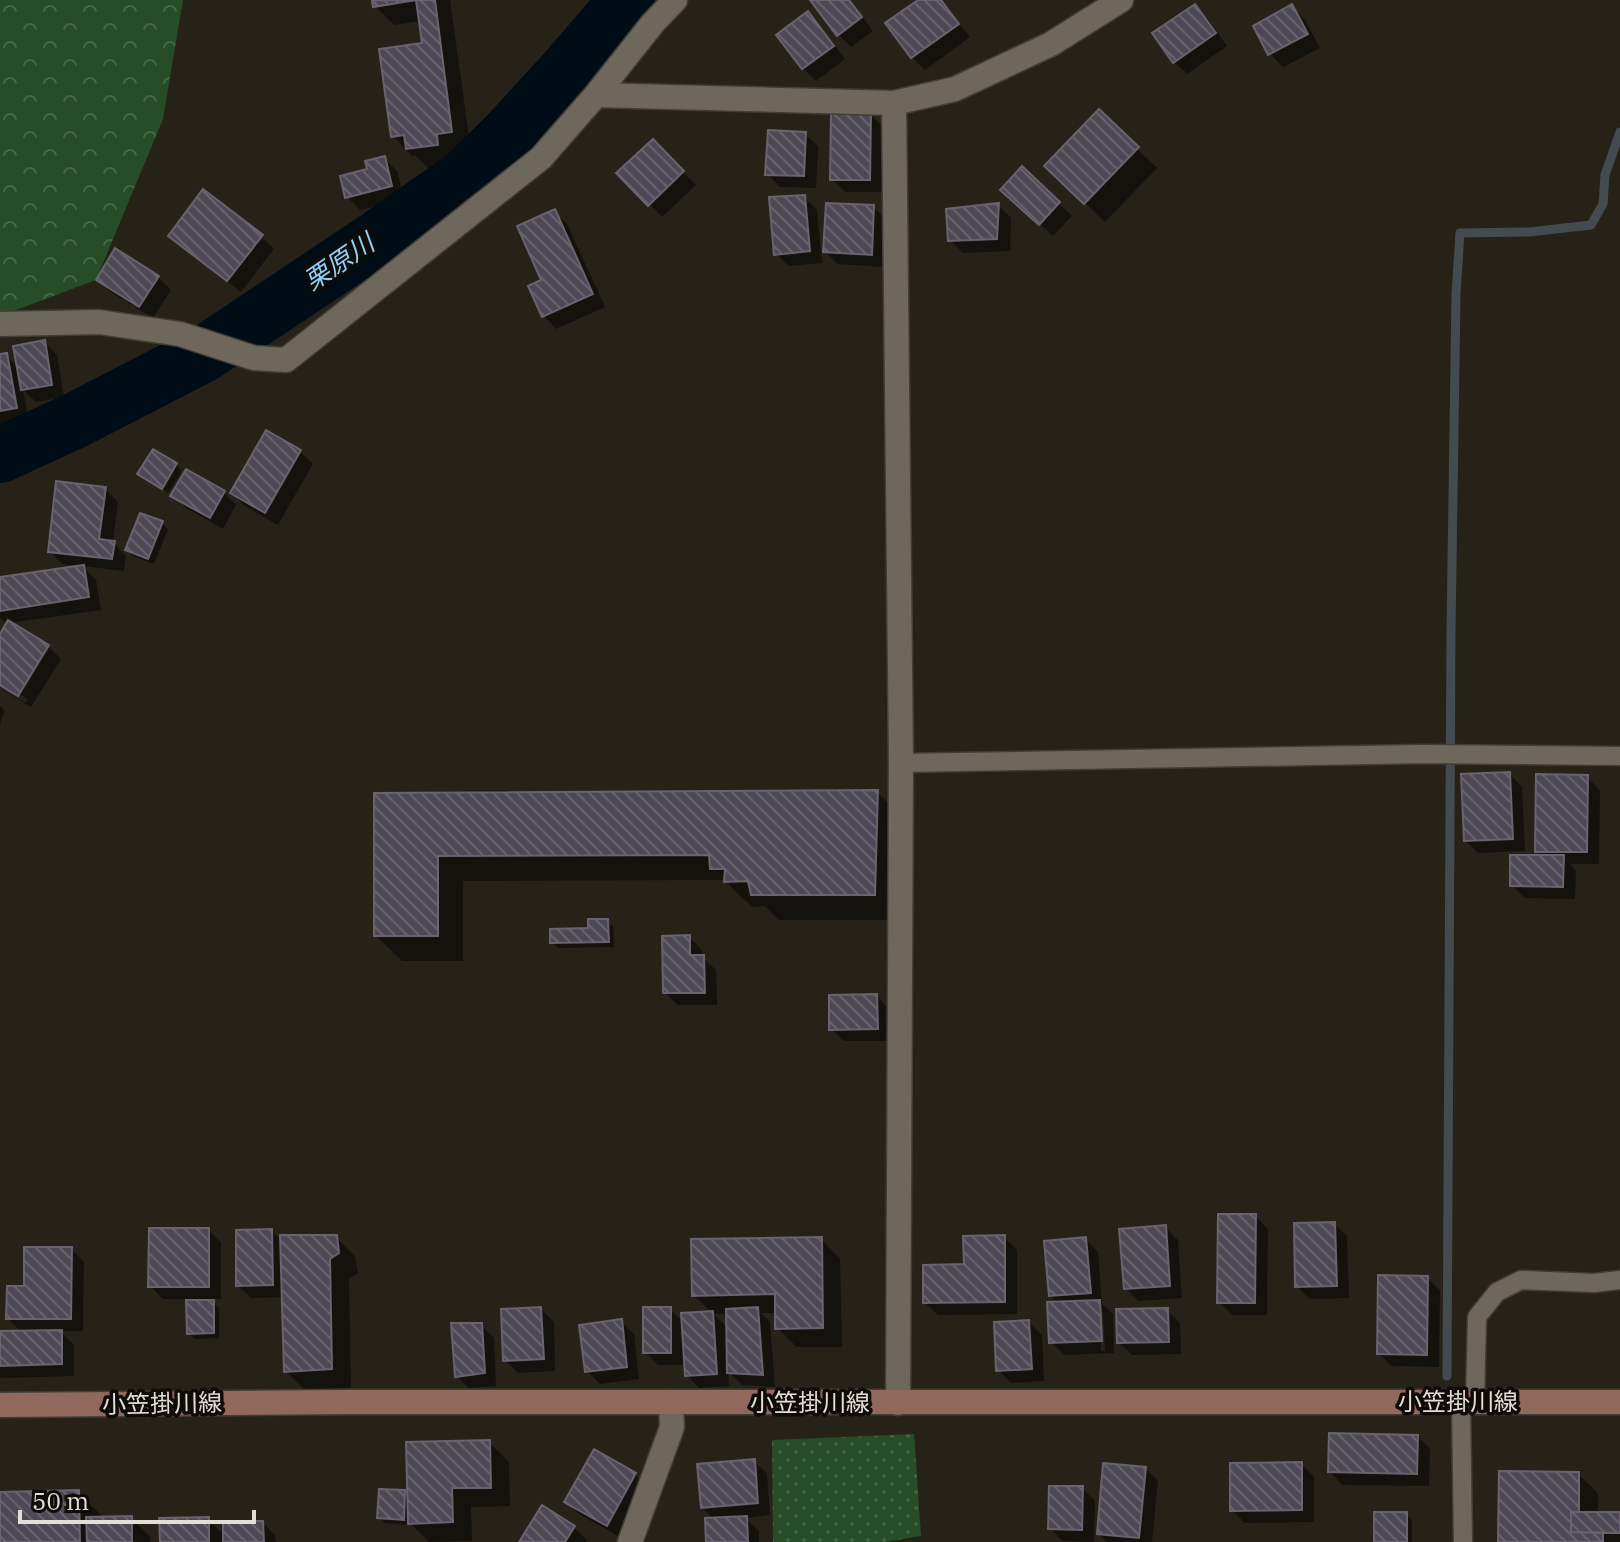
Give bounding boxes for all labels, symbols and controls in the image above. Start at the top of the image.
water label: 栗原川 [297,224,383,297]
street label: 小笠掛川線 [1398,1385,1518,1417]
street label: 小笠掛川線 [102,1386,222,1420]
street label: 小笠掛川線 [750,1386,870,1418]
scale bar [20,1474,254,1524]
text: 50 m [32,1485,89,1517]

